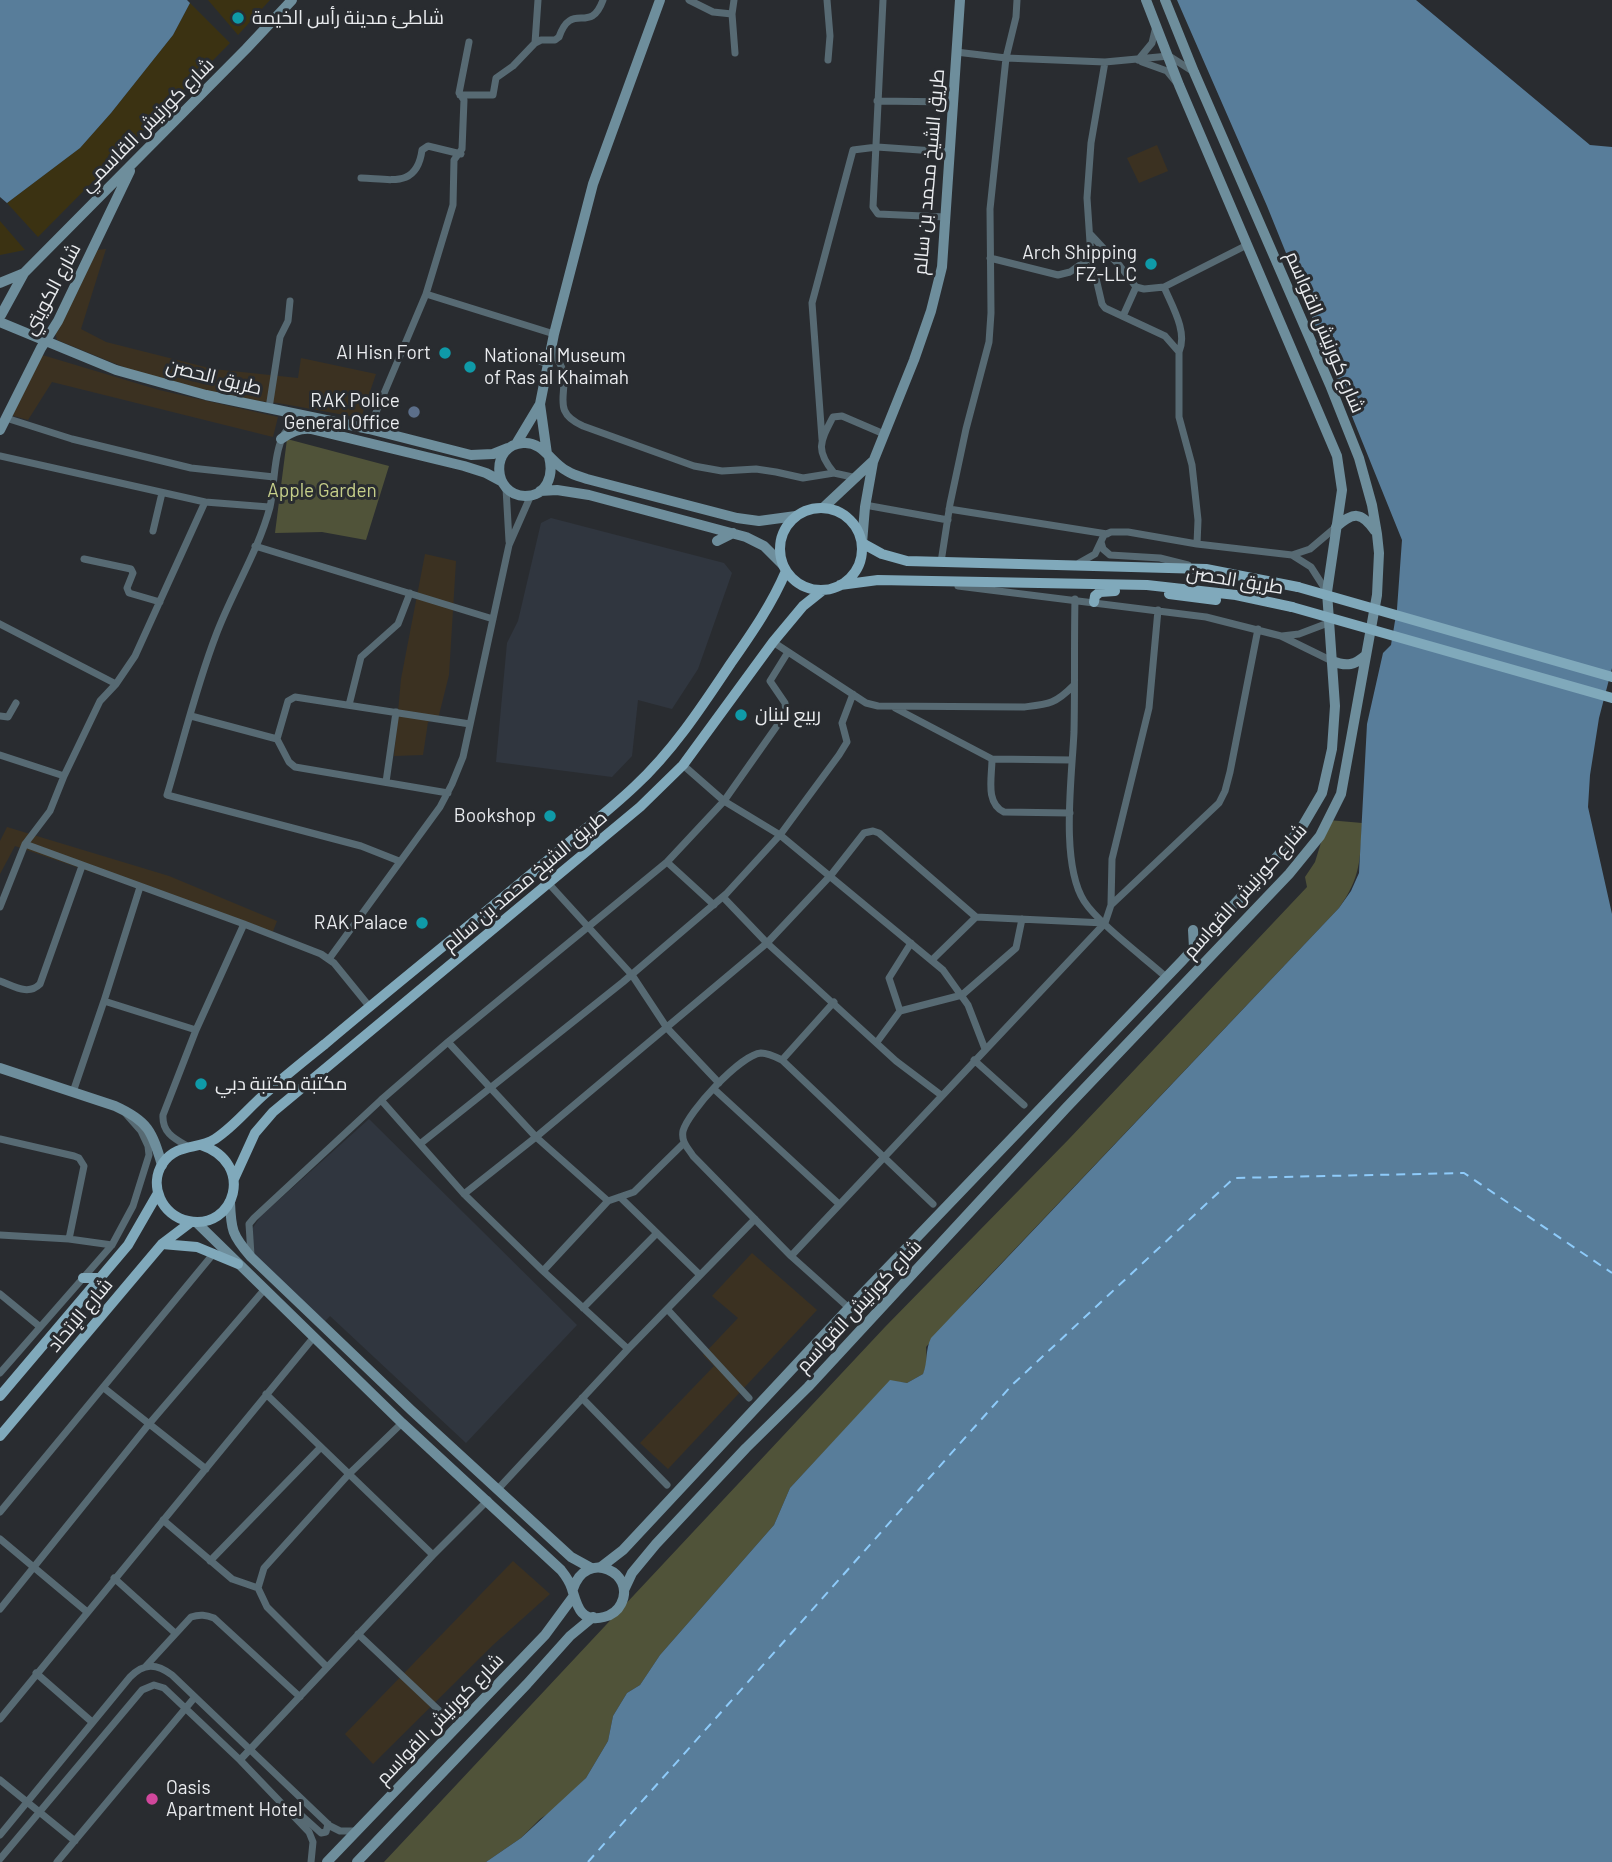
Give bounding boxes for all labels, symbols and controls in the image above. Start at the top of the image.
place label: شاطئ مدينة رأس الخيمة [252,7,444,29]
marker: شاطئ مدينة رأس الخيمة [230,10,246,26]
street label: شارع كورنيش القاسمي [75,53,219,197]
street label: طريق الشيخ محمد بن سالم [909,68,949,276]
street label: شارع الكويتي [18,239,86,339]
place label: Arch Shipping FZ-LLC [1022,242,1137,286]
street label: شارع كورنيش القواسم [1281,248,1369,416]
marker: Arch Shipping FZ-LLC [1143,256,1159,272]
place label: Al Hisn Fort [336,342,431,364]
marker: Al Hisn Fort [437,345,453,361]
place label: National Museum of Ras al Khaimah [484,345,629,389]
street label: طريق الحصن [164,354,264,400]
marker: National Museum of Ras al Khaimah [462,359,478,375]
place label: RAK Police General Office [284,390,400,434]
marker: RAK Police General Office [406,404,422,420]
park label: Apple Garden [267,480,377,502]
street label: طريق الحصن [1185,561,1285,599]
place label: ربيع لبنان [755,704,821,726]
marker: ربيع لبنان [733,707,749,723]
place label: Bookshop [454,805,536,827]
street label: طريق الشيخ محمد بن سالم [438,806,612,956]
marker: Bookshop [542,808,558,824]
street label: شارع كورنيش القواسم [1179,819,1311,963]
place label: RAK Palace [314,912,408,934]
marker: RAK Palace [414,915,430,931]
place label: مكتبة مكتبة دبي [215,1073,347,1095]
marker: مكتبة مكتبة دبي [193,1076,209,1092]
street label: شارع كورنيش القواسم [792,1235,926,1377]
street label: شارع الإتحاد [43,1273,117,1357]
street label: شارع كورنيش القواسم [372,1649,508,1789]
place label: Oasis Apartment Hotel [166,1777,302,1821]
marker: Oasis Apartment Hotel [144,1791,160,1807]

